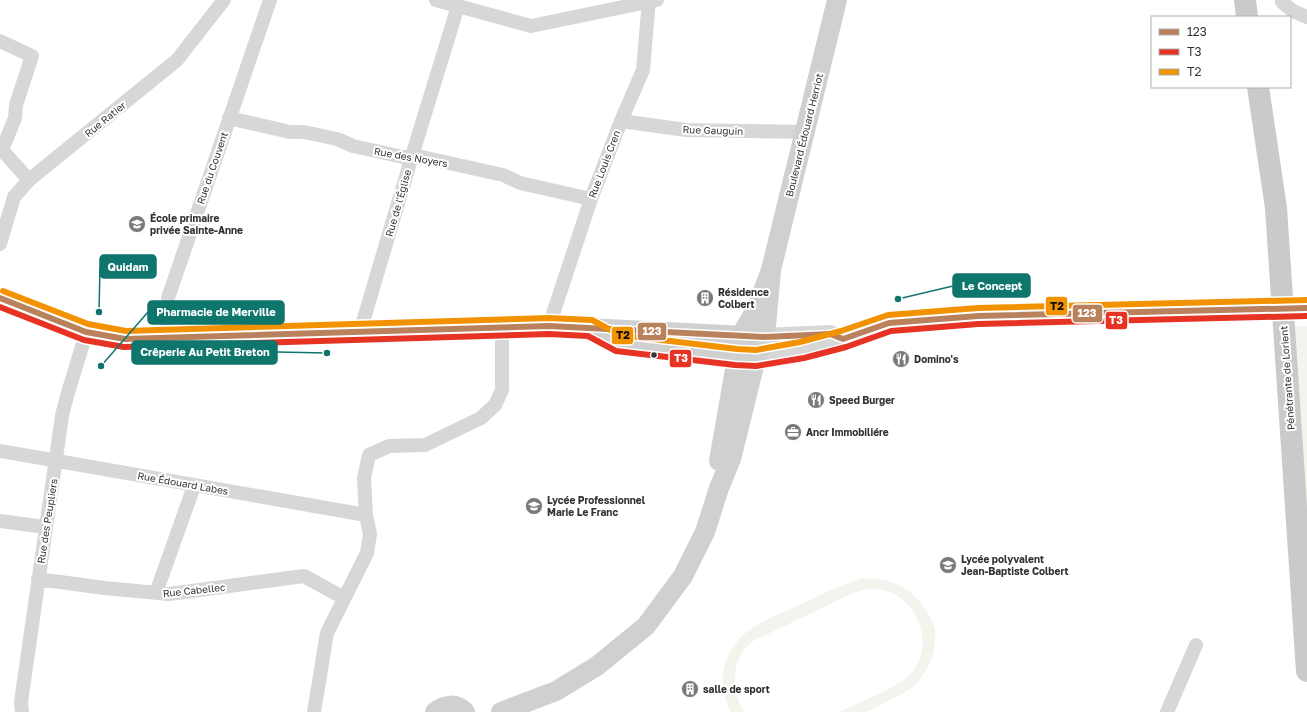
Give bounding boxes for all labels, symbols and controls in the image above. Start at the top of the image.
legend [1151,16,1291,88]
text: 123 [1187,24,1207,39]
text: T3 [1187,44,1201,59]
text: T2 [1187,64,1201,79]
street label: Boulevard Édouard Herriot [783,72,825,198]
street label: Rue Ratier [82,99,128,139]
street label: Rue Gauguin [682,123,744,137]
street label: Rue Louis Cren [586,128,622,200]
street label: Rue du Couvent [194,130,230,206]
street label: Rue des Noyers [373,145,449,169]
street label: Rue de l'Église [383,168,413,238]
place label: École primaire privée Sainte-Anne [150,212,243,236]
school or university icon: École primaire privée Sainte-Anne [127,214,147,234]
callout: Quidam [100,255,156,278]
text: Quidam [108,260,149,273]
callout: Le Concept [953,274,1030,297]
text: Le Concept [962,279,1023,292]
place label: Résidence Colbert [718,286,769,310]
building icon: Résidence Colbert [695,288,715,308]
line badge: T2 [1045,296,1068,316]
text: T2 [1050,299,1064,312]
callout: Pharmacie de Merville [148,301,284,324]
line badge: 123 [1072,304,1103,323]
text: Pharmacie de Merville [156,305,276,318]
text: 123 [1077,306,1097,319]
line badge: T3 [1105,311,1128,330]
text: T3 [1109,313,1123,326]
line badge: 123 [637,322,667,341]
text: 123 [642,324,662,337]
street label: Pénétrante de Lorient [1277,325,1297,431]
line badge: T2 [611,326,634,345]
text: T2 [616,328,630,341]
callout: Crêperie Au Petit Breton [132,341,277,364]
text: Crêperie Au Petit Breton [140,345,270,358]
line badge: T3 [669,349,692,368]
restaurant icon: Domino's [891,349,911,369]
unlabelled marker [649,350,659,360]
text: T3 [674,351,688,364]
place label: Domino's [914,353,959,365]
restaurant icon: Speed Burger [806,390,826,410]
place label: Speed Burger [829,394,895,406]
office icon: Ancr Immobiliére [783,422,803,442]
place label: Ancr Immobiliére [806,426,889,438]
street label: Rue Édouard Labes [137,469,229,497]
street label: Rue des Peupliers [34,478,60,564]
place label: Lycée Professionnel Marie Le Franc [547,494,646,518]
school or university icon: Lycée Professionnel Marie Le Franc [524,496,544,516]
place label: Lycée polyvalent Jean-Baptiste Colbert [961,553,1069,577]
school or university icon: Lycée polyvalent Jean-Baptiste Colbert [938,555,958,575]
street label: Rue Cabellec [162,581,226,599]
building icon: salle de sport [680,679,700,699]
place label: salle de sport [703,683,770,695]

